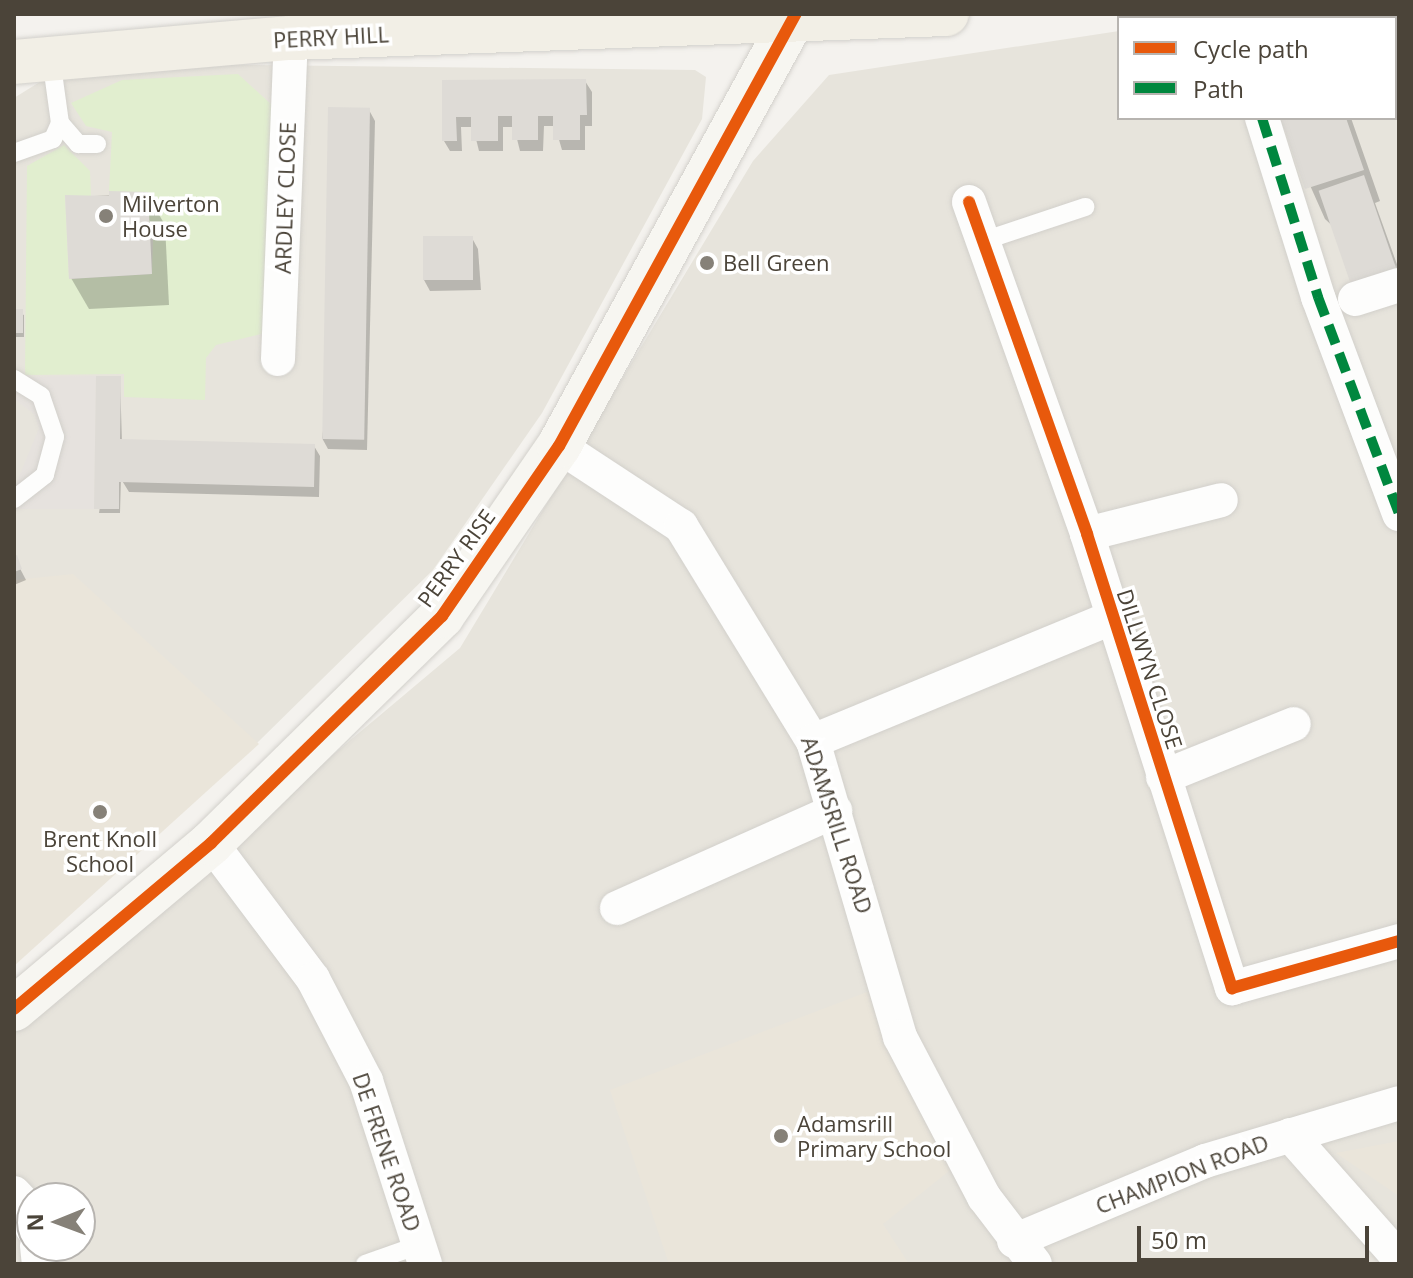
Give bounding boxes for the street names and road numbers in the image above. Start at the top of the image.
street label: PERRY HILL [272,21,390,53]
street label: ARDLEY CLOSE [269,122,301,274]
street label: PERRY RISE [412,504,500,612]
street label: DILLWYN CLOSE [1112,586,1188,752]
street label: ADAMSRILL ROAD [796,733,878,917]
street label: DE FRENE ROAD [347,1069,427,1235]
street label: CHAMPION ROAD [1092,1129,1272,1219]

